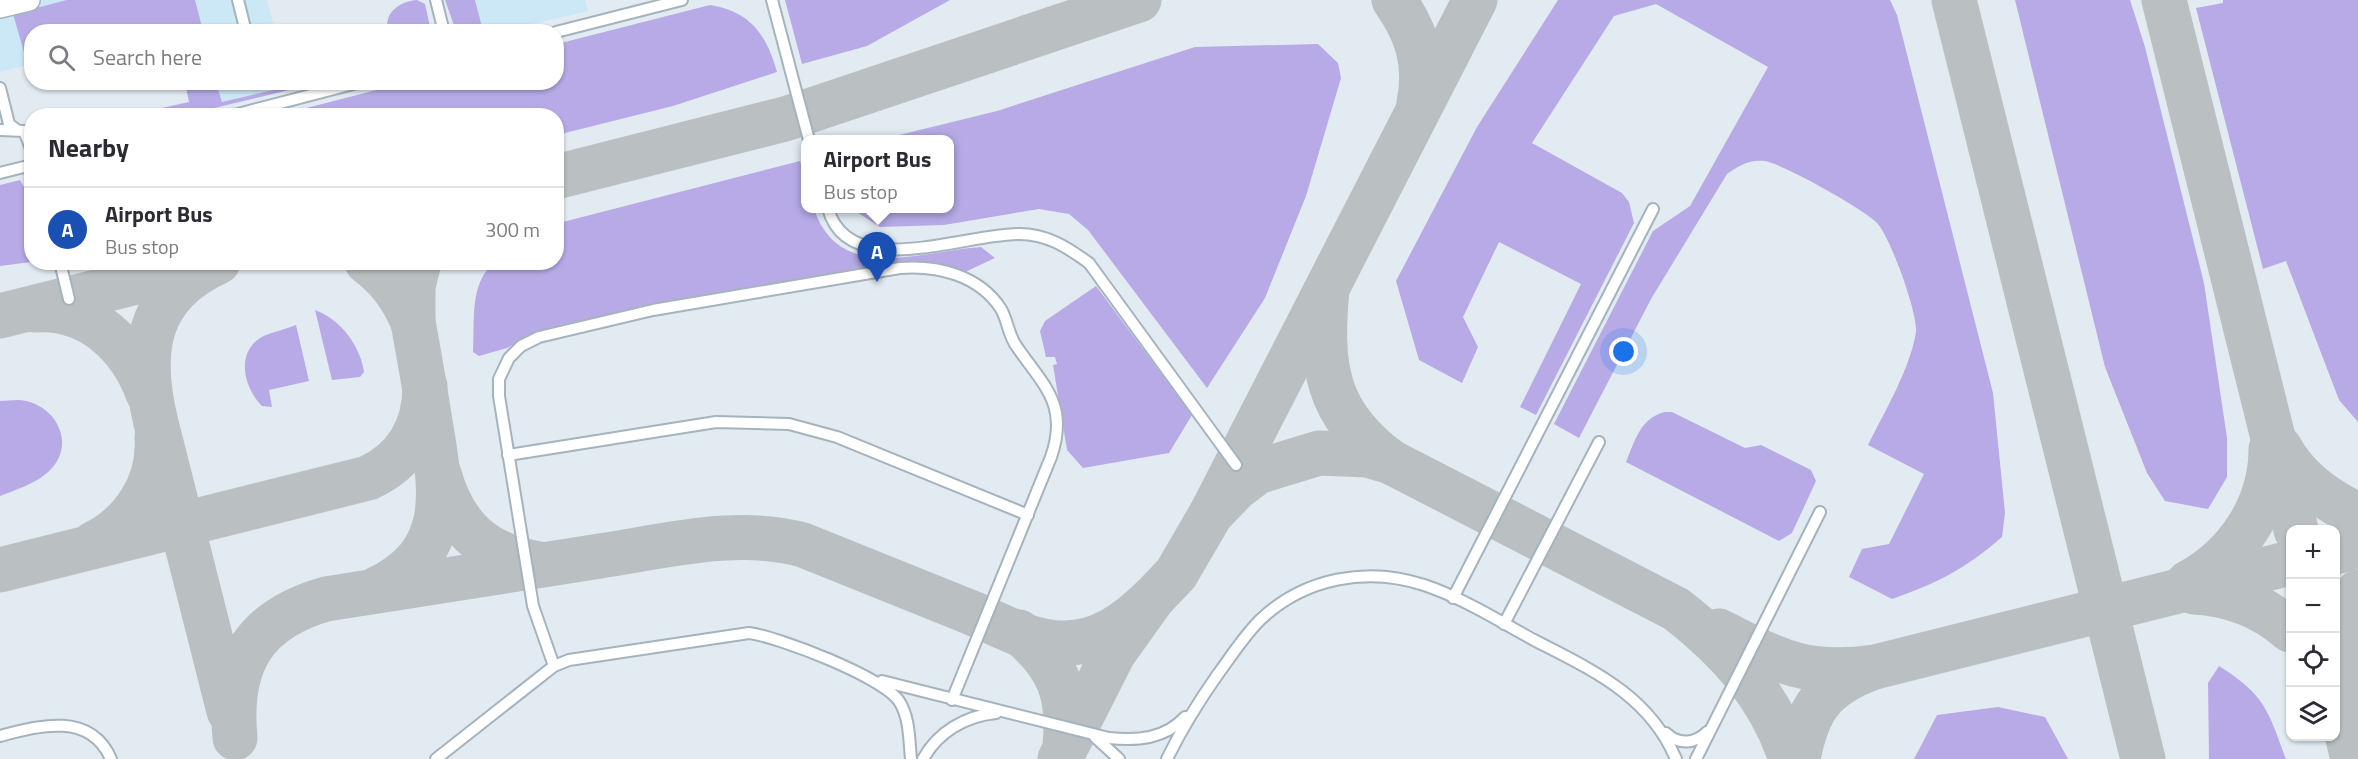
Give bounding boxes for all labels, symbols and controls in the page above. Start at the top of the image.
search box [24,24,564,90]
text: Search here [93,40,202,74]
icon: search [45,41,78,74]
text: Nearby [48,128,129,167]
popup [801,135,954,213]
text: Airport Bus [824,142,931,176]
text: Bus stop [824,176,898,207]
text: Airport Bus [105,197,213,231]
text: A [61,214,74,245]
text: 300 m [485,214,540,245]
text: Bus stop [105,231,179,262]
pin: A [858,232,896,282]
your location [1609,337,1638,366]
map controls [2286,525,2340,741]
button: + [2286,525,2340,579]
button: − [2286,579,2340,633]
button: locate [2286,633,2340,687]
button: layers [2286,687,2340,741]

